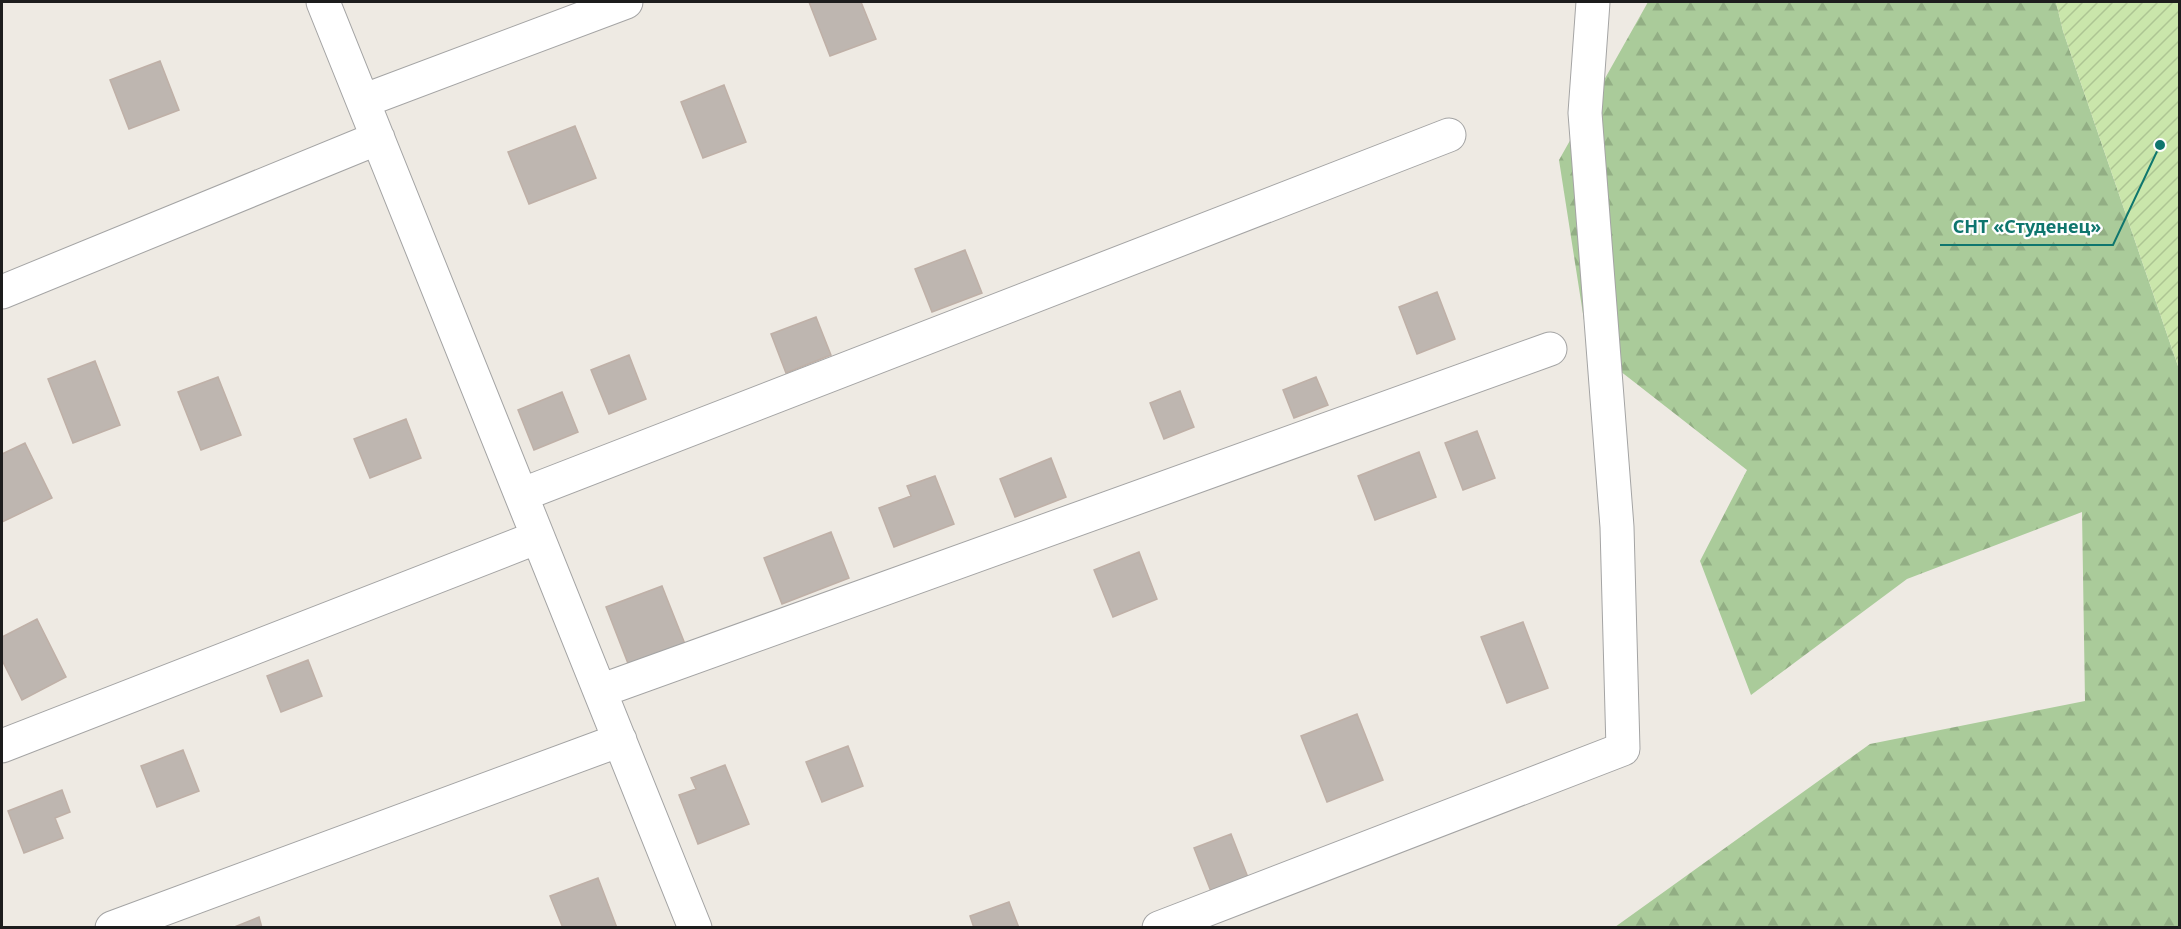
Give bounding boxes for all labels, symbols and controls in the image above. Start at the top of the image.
callout: СНТ «Студенец» [1940,209,2113,245]
text: СНТ «Студенец» [1953,214,2101,238]

